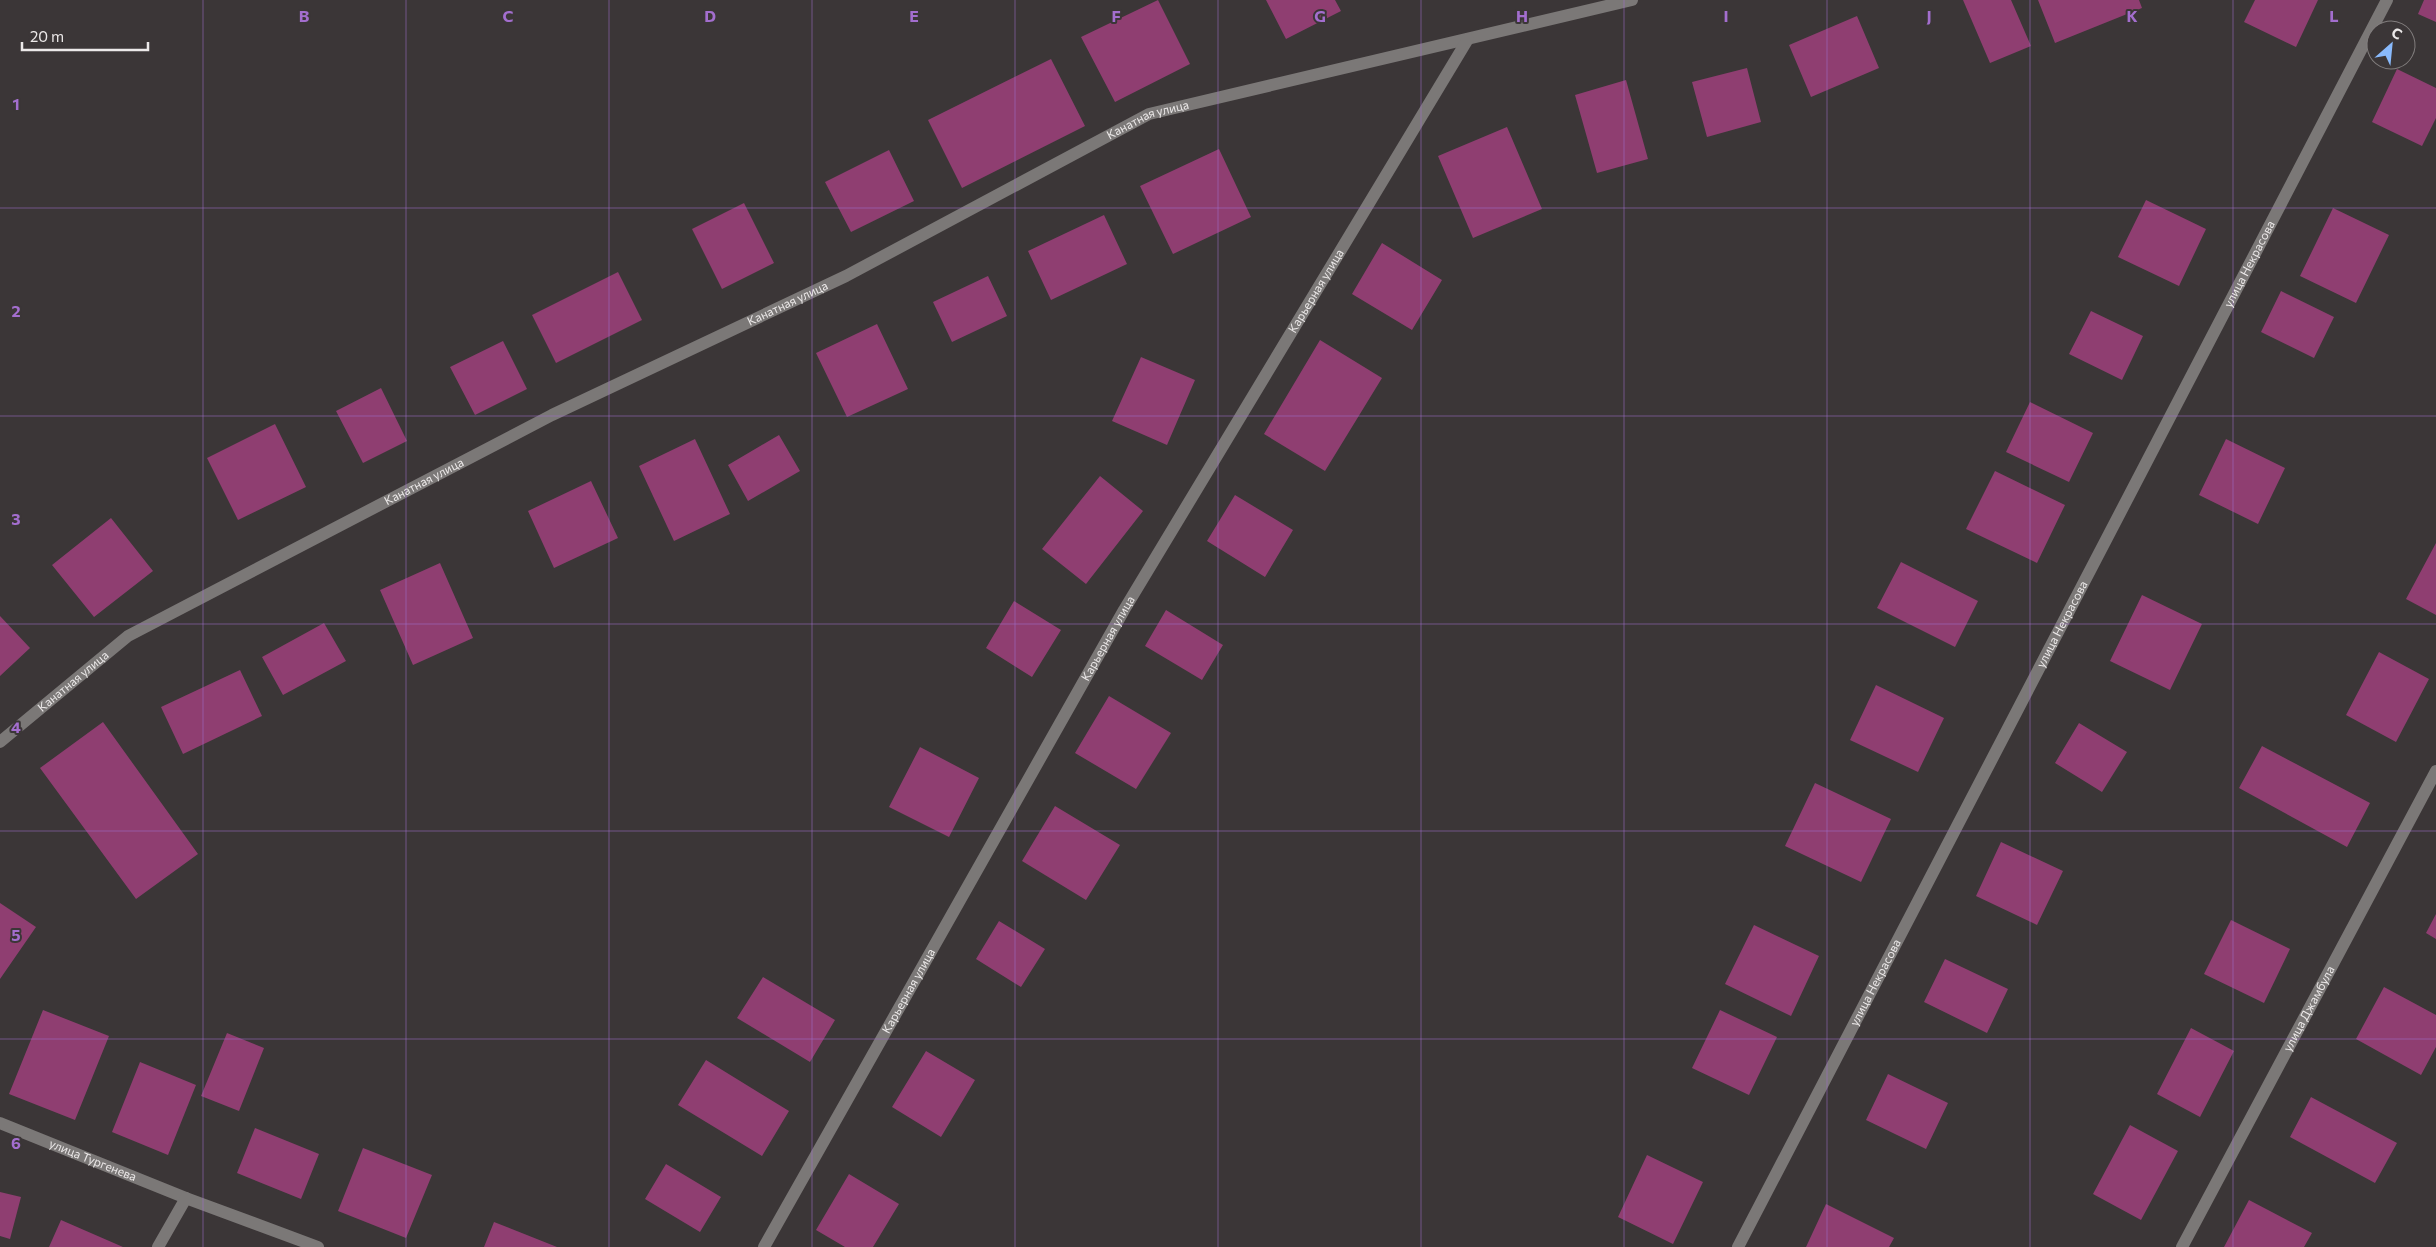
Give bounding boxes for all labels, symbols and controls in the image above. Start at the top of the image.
text: B [299,6,310,25]
text: C [503,6,514,25]
text: D [704,6,716,25]
text: E [909,6,919,25]
text: F [1111,6,1121,25]
text: G [1314,6,1326,25]
text: H [1516,6,1528,25]
text: I [1723,6,1729,25]
text: J [1926,6,1932,25]
text: K [2126,6,2138,25]
text: L [2329,6,2339,25]
scale bar [22,20,149,52]
north arrow [2366,20,2416,70]
text: С [2389,23,2405,43]
text: 20 m [30,27,64,45]
text: 1 [12,94,20,113]
street label: Канатная улица [1104,97,1190,141]
street label: улица Некрасова [2220,218,2277,309]
street label: Карьерная улица [1285,246,1346,335]
street label: Канатная улица [745,278,830,328]
text: 2 [11,301,21,320]
street label: Канатная улица [381,454,466,507]
text: 3 [11,509,21,528]
street label: улица Некрасова [2033,578,2090,670]
street label: Карьерная улица [1077,593,1137,683]
street label: Канатная улица [34,647,111,714]
text: 4 [11,717,21,736]
text: 5 [11,925,21,944]
street label: улица Некрасова [1846,936,1903,1028]
street label: Карьерная улица [878,946,937,1036]
street label: улица Джамбула [2280,963,2337,1054]
text: 6 [11,1133,21,1152]
street label: улица Тургенева [48,1136,139,1183]

